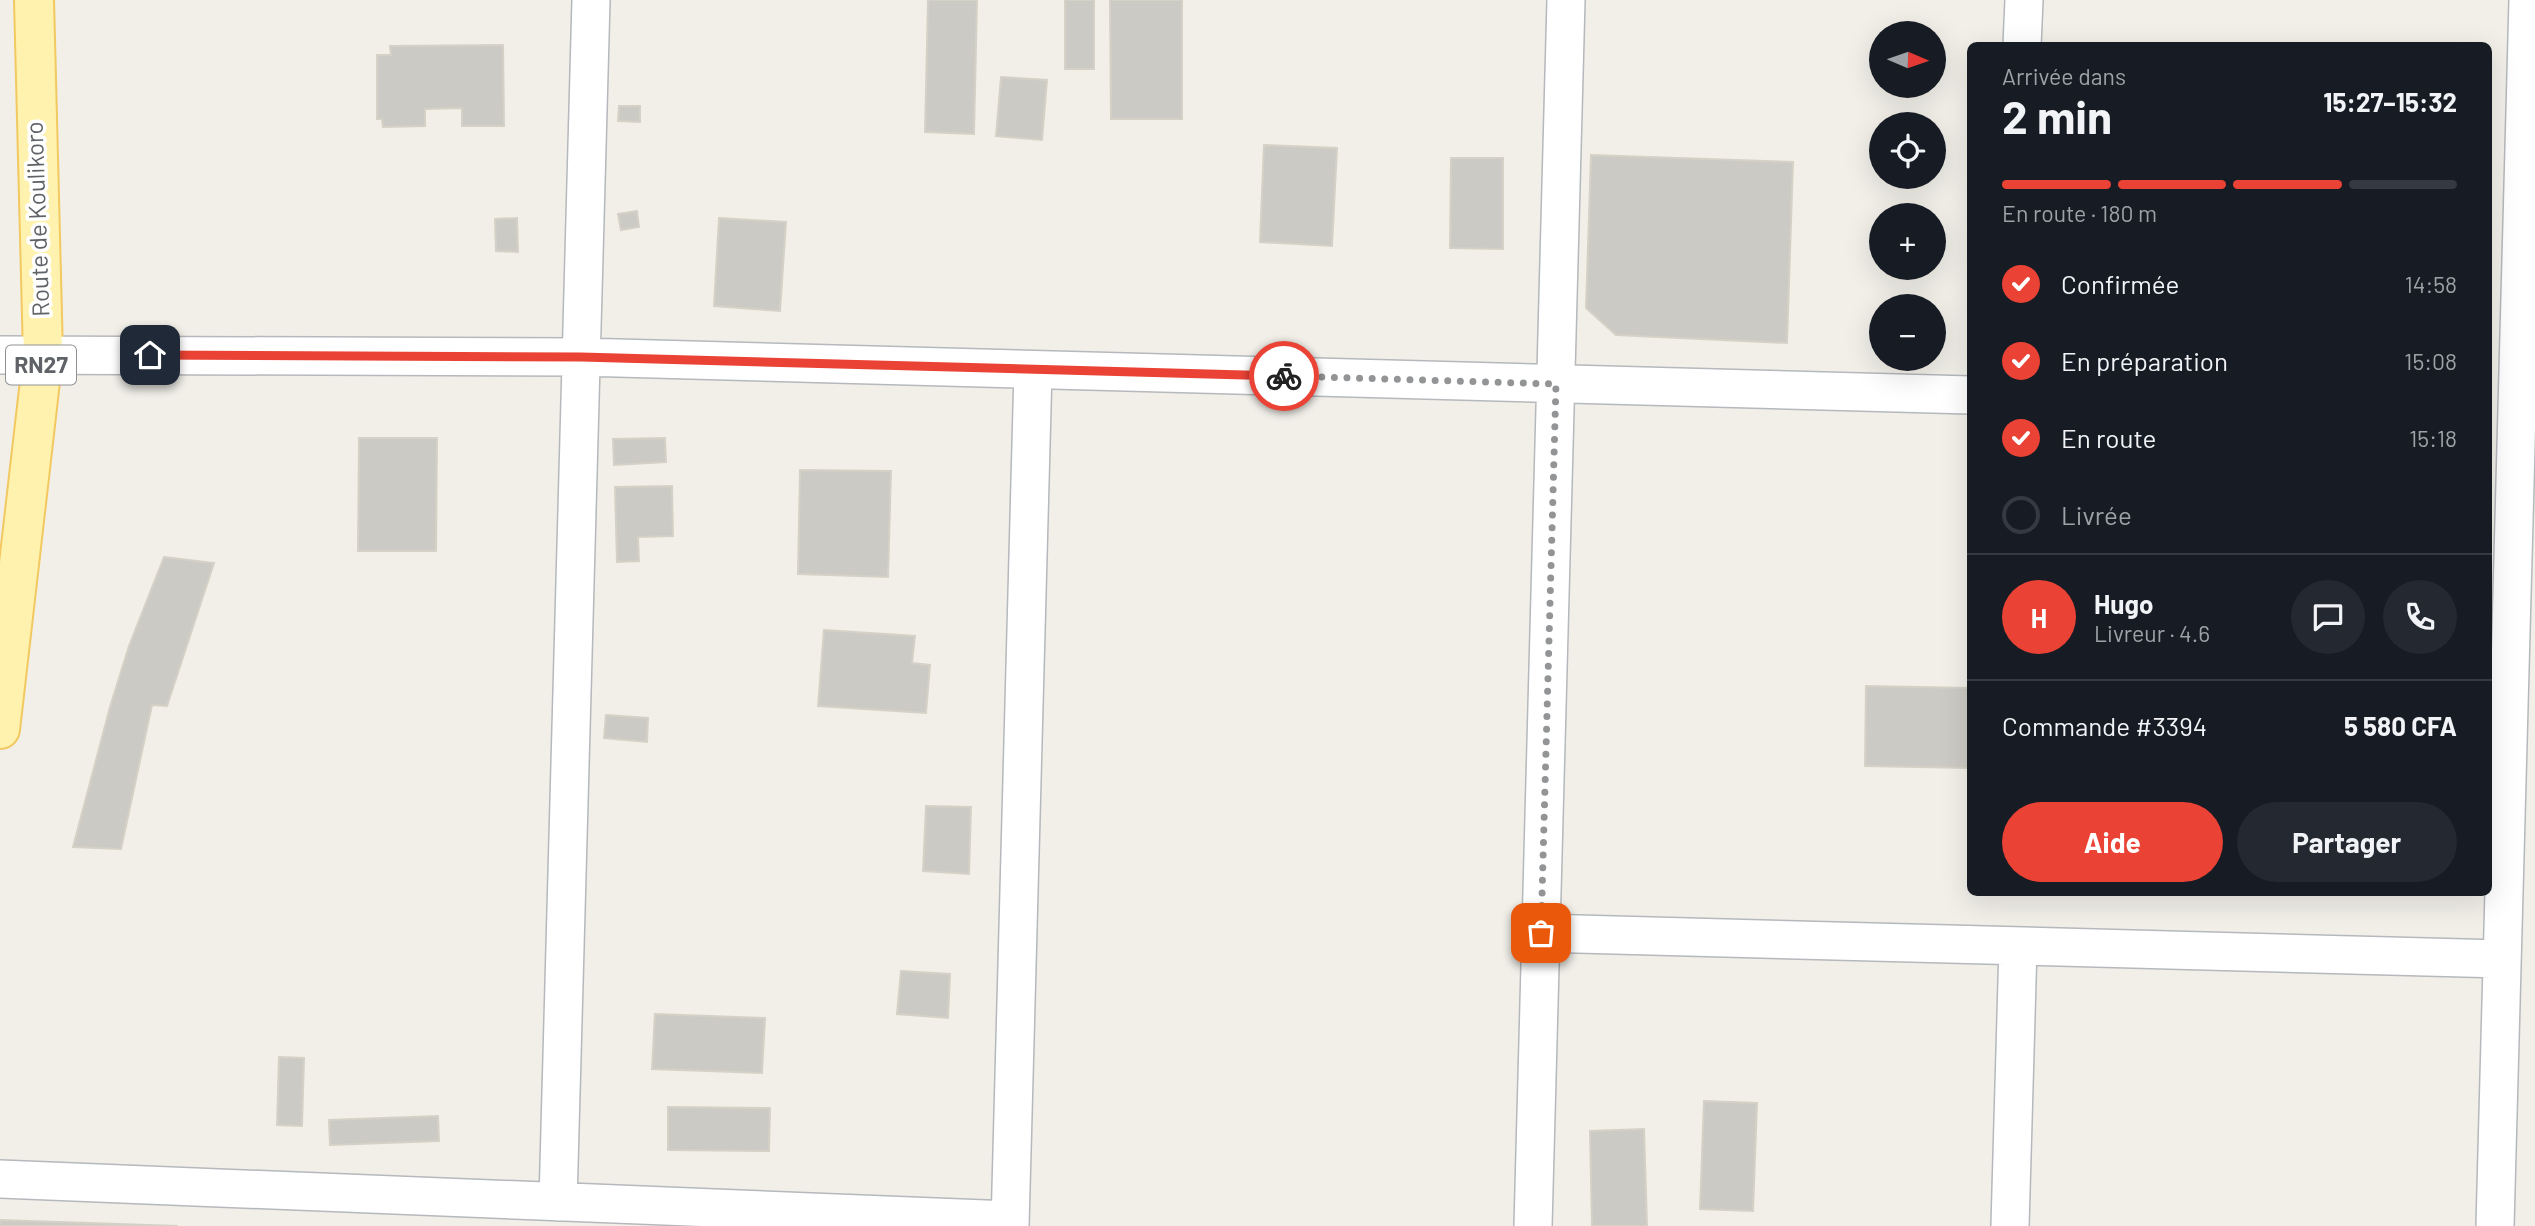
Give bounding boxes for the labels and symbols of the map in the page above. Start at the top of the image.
north arrow [1869,21,1946,98]
street label: Route de Koulikoro [19,121,54,317]
pin [120,325,180,385]
courier [1249,341,1319,411]
road number: RN27 [6,346,76,384]
pin [1511,903,1571,963]

